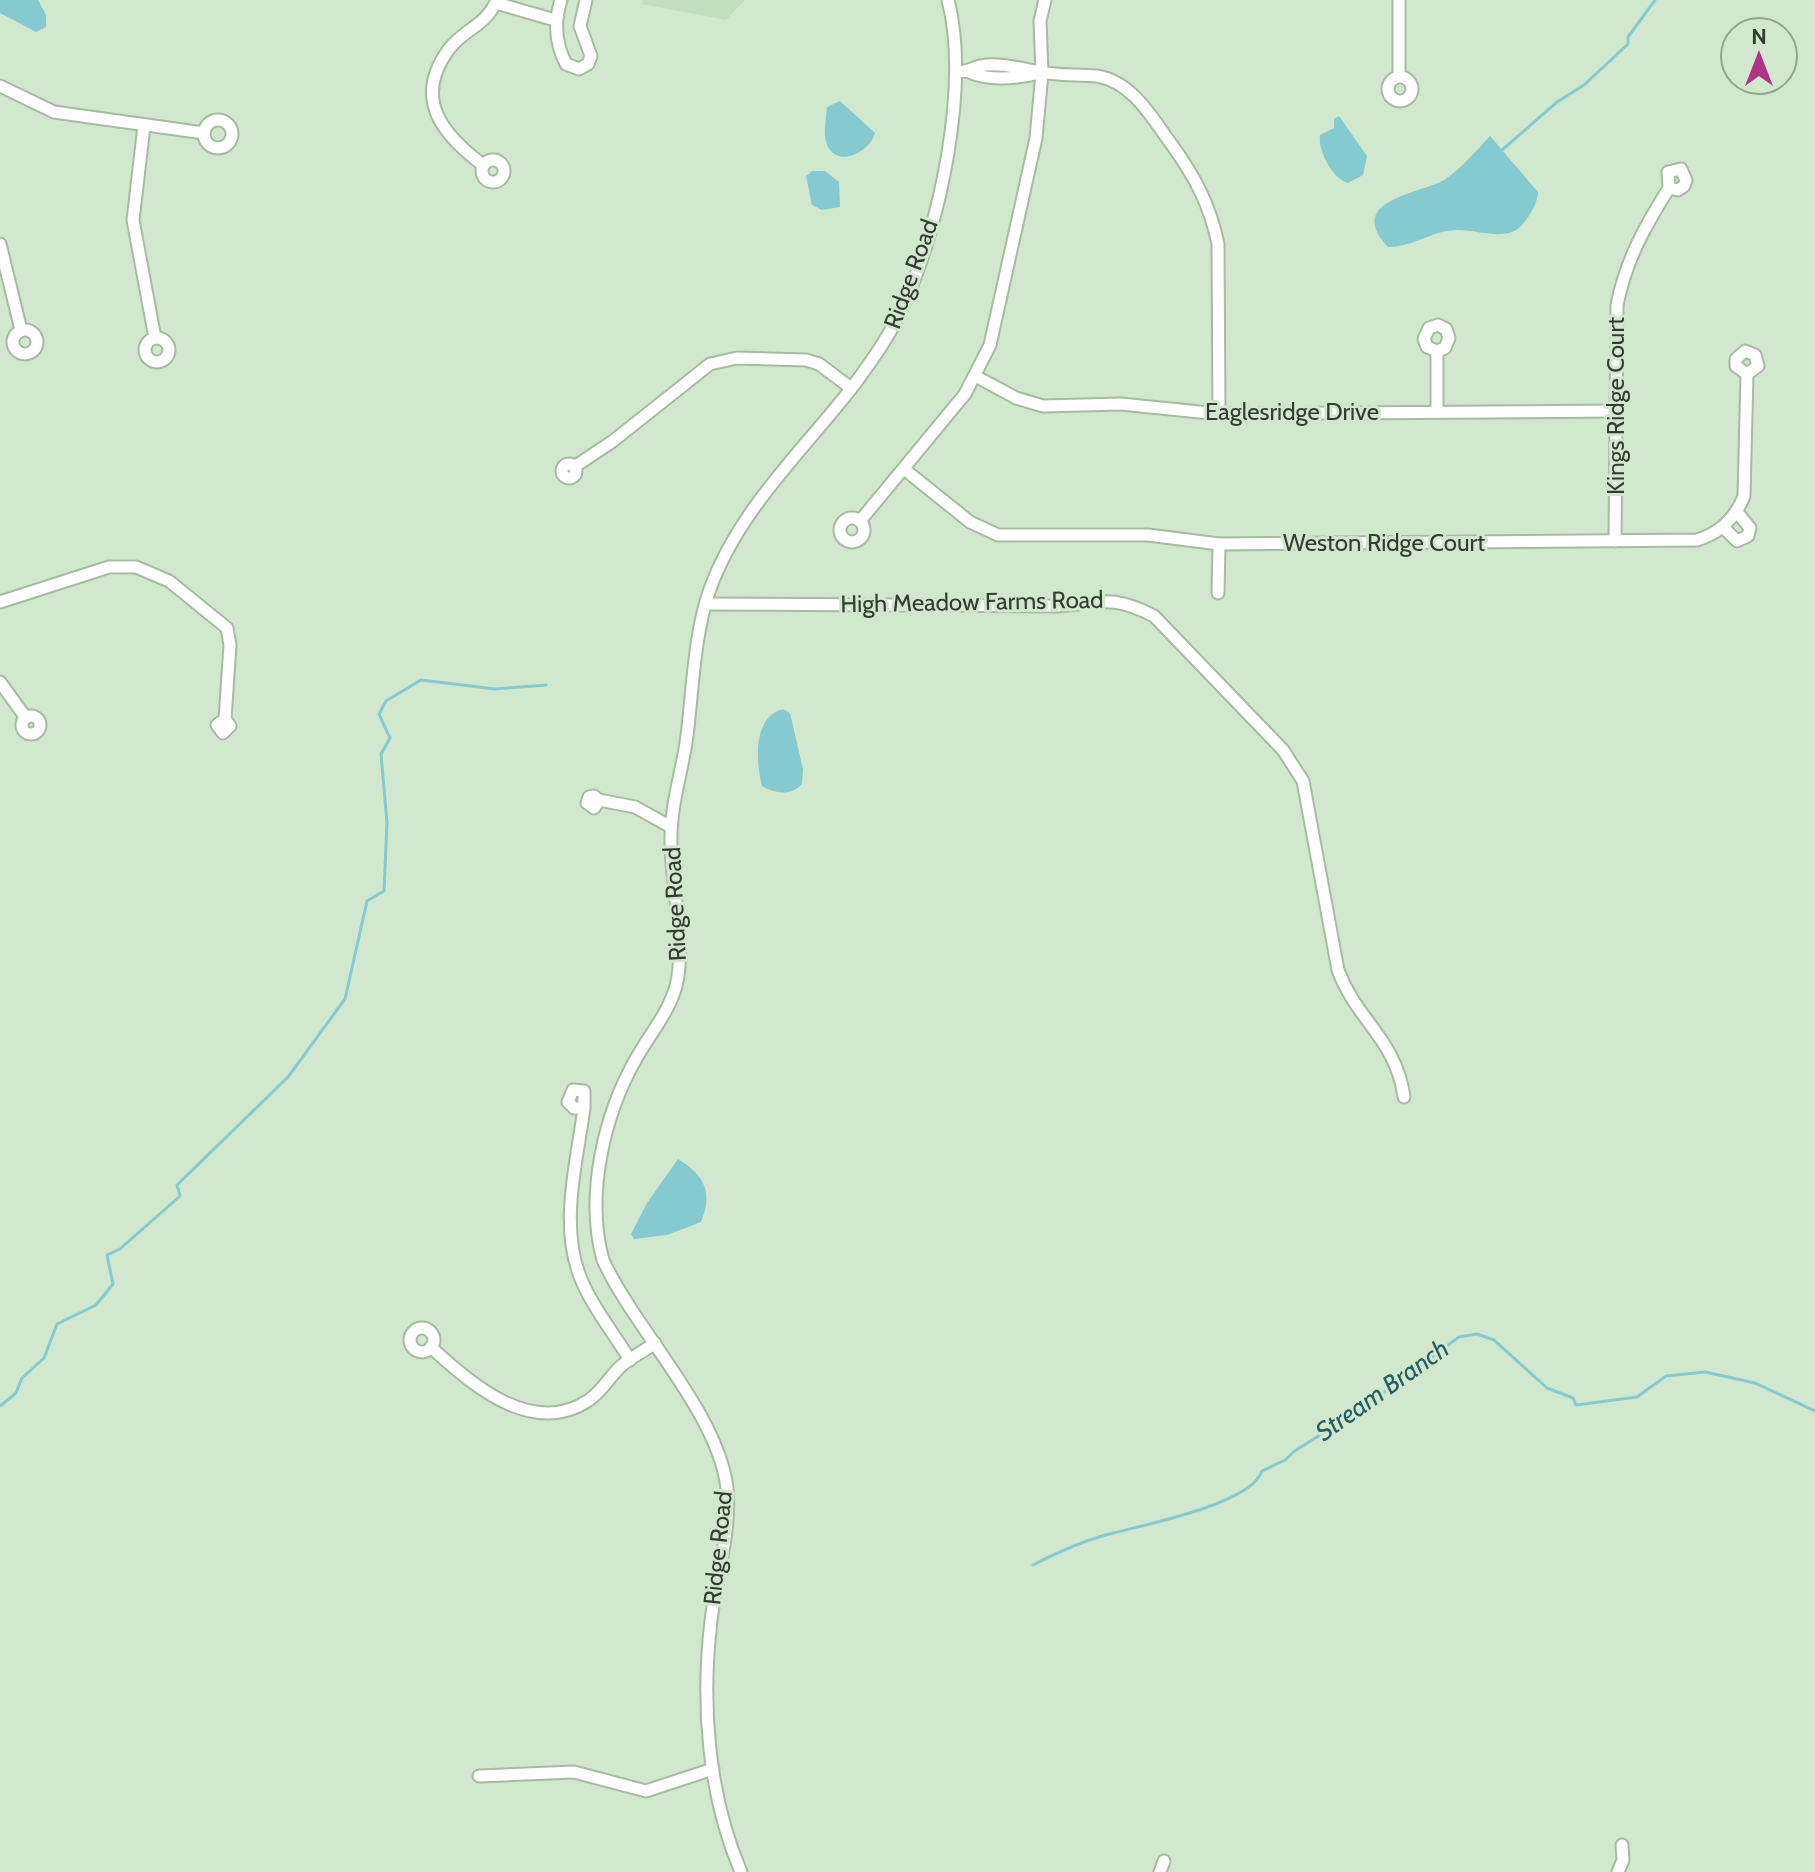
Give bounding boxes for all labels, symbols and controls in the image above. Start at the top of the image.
north arrow [1719,16,1799,96]
text: N [1751,23,1767,50]
street label: Ridge Road [877,215,944,333]
street label: Kings Ridge Court [1601,317,1630,495]
street label: Eaglesridge Drive [1205,397,1379,426]
street label: Weston Ridge Court [1283,528,1485,557]
street label: High Meadow Farms Road [840,585,1104,618]
street label: Ridge Road [657,846,692,962]
water label: Stream Branch [1309,1332,1455,1448]
street label: Ridge Road [697,1490,738,1606]

